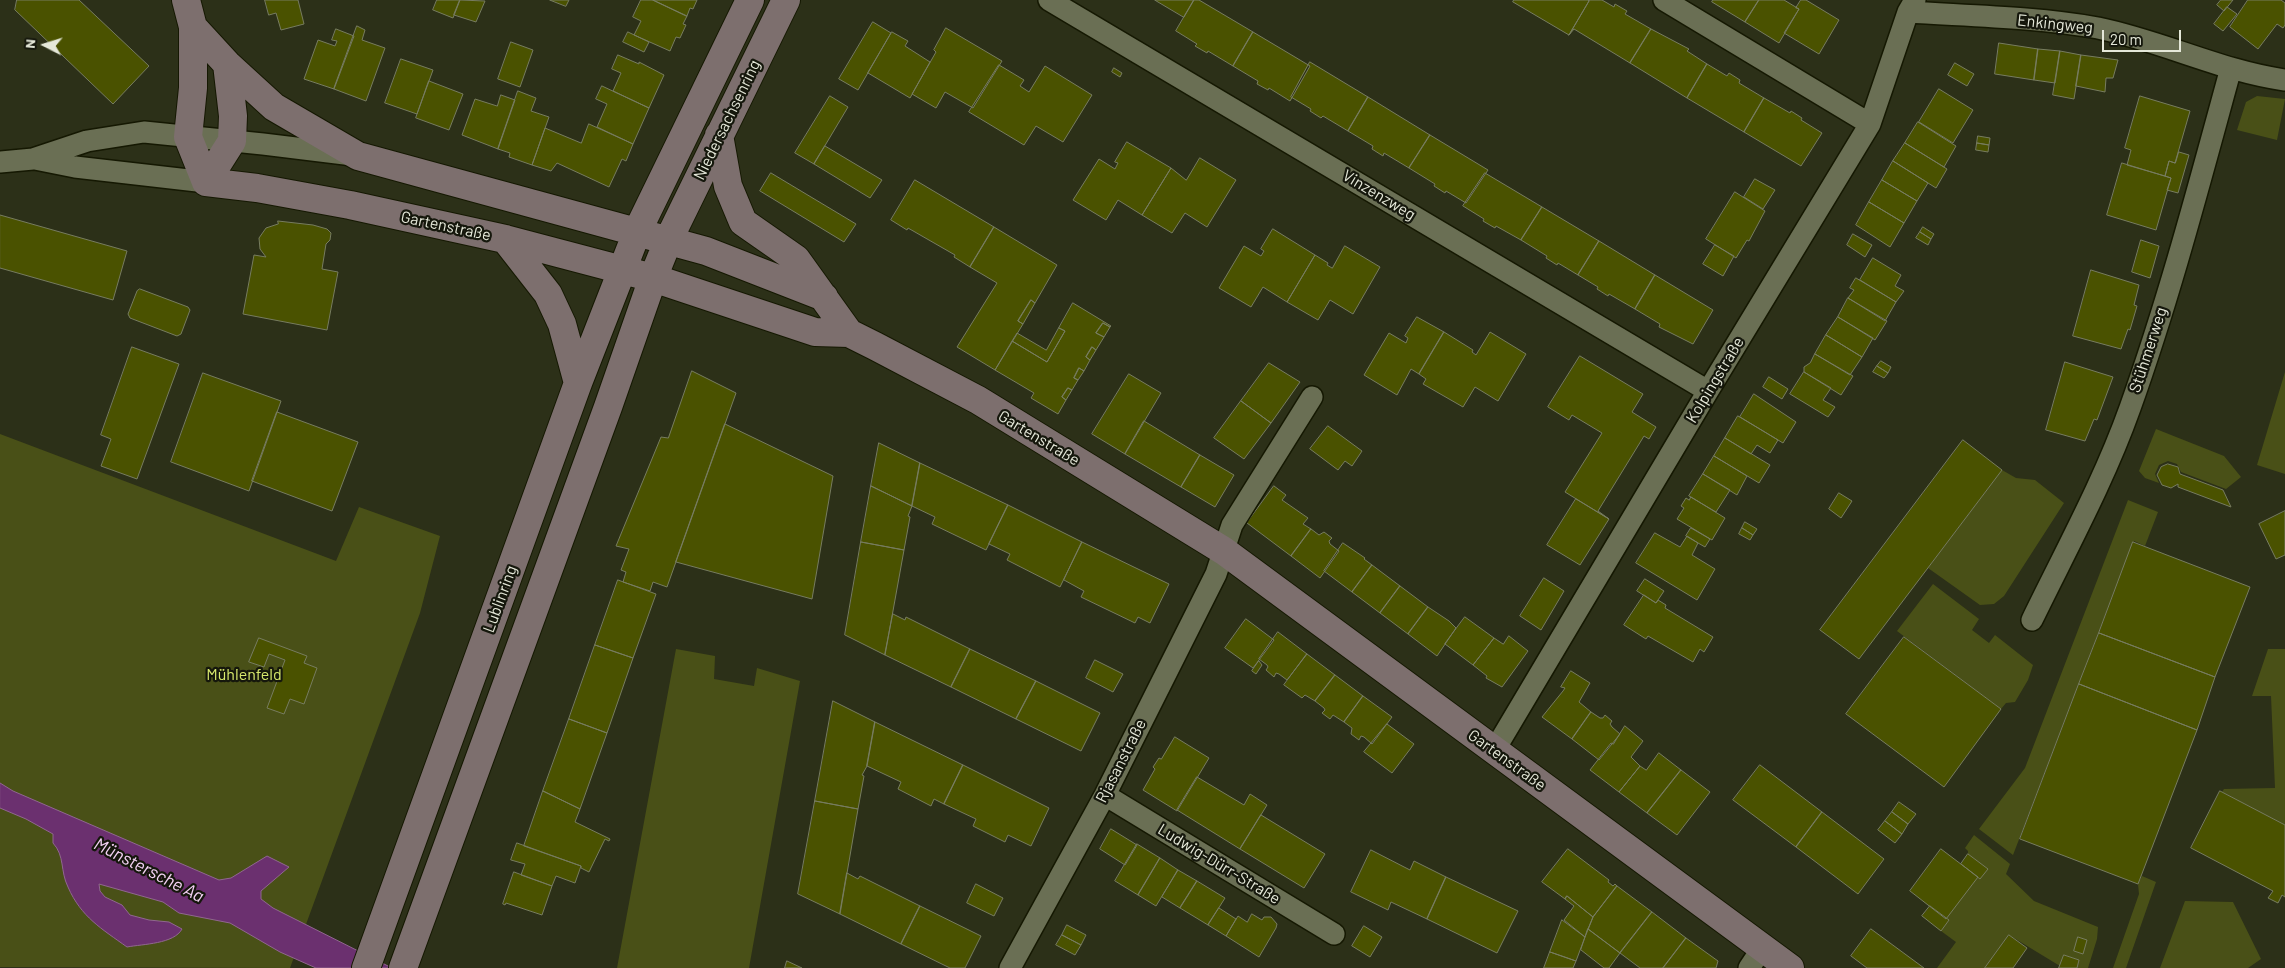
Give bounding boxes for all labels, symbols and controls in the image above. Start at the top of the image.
street label: Enkingweg [2016,10,2094,38]
north arrow [20,20,70,70]
scale bar [2105,20,2184,52]
text: 20 m [2110,30,2142,48]
text: N [21,38,38,49]
street label: Niedersachsenring [690,57,764,183]
street label: Vinzenzweg [1339,166,1419,224]
street label: Gartenstraße [399,207,493,245]
street label: Stühmerweg [2125,305,2171,395]
street label: Kolpingstraße [1682,334,1748,426]
street label: Gartenstraße [995,406,1083,470]
street label: Lublinring [479,563,521,635]
park label: Mühlenfeld [206,665,282,685]
street label: Rjasanstraße [1092,716,1150,806]
street label: Gartenstraße [1464,725,1550,795]
street label: Ludwig-Dürr-Straße [1154,820,1284,908]
water label: Münstersche Aa [90,833,208,907]

